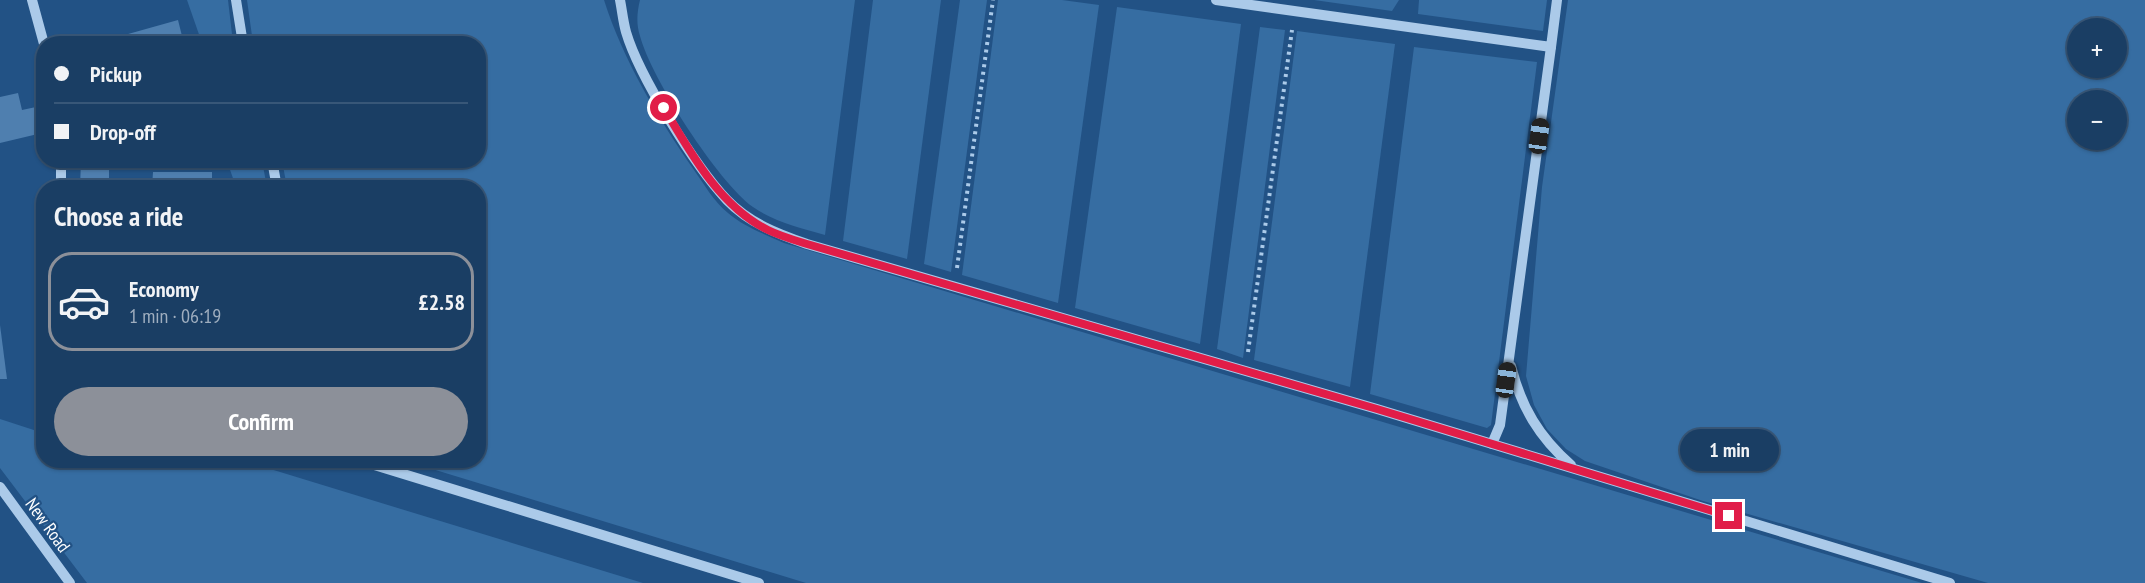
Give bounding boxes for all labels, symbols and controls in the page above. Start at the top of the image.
map controls [2067,18,2127,150]
button: + [2067,18,2127,78]
text: Pickup [90,60,142,88]
button: − [2067,90,2127,150]
route start [650,94,677,121]
car [1528,117,1550,155]
text: Drop-off [90,118,156,146]
text: Choose a ride [54,199,183,233]
icon: car [57,275,111,329]
text: Economy [129,275,199,303]
text: £2.58 [418,288,465,316]
text: 1 min · 06:19 [129,303,221,329]
car [1495,361,1517,399]
button: Confirm [54,387,468,456]
callout: 1 min [1680,429,1778,471]
text: 1 min [1709,437,1750,463]
street label: New Road [21,493,75,557]
route end [1715,502,1742,529]

